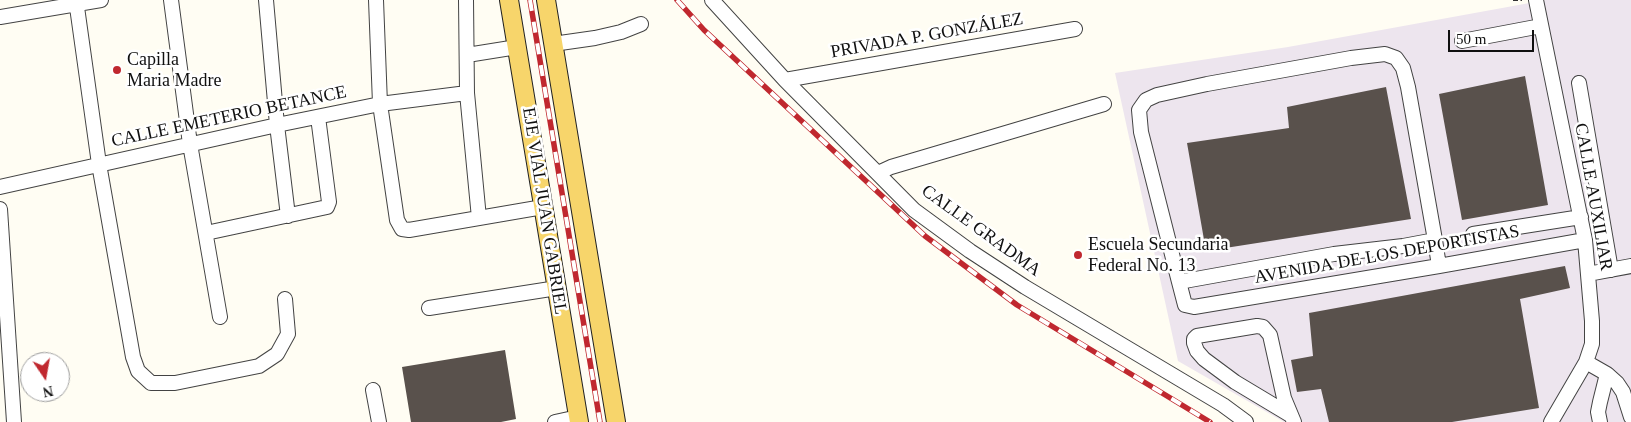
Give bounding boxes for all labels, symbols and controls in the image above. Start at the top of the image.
street label: PRIVADA P. GONZÁLEZ [829,8,1025,64]
scale bar [1451,20,1537,52]
text: 50 m [1456,31,1486,47]
place label: Capilla Maria Madre [127,49,221,92]
marker: Capilla Maria Madre [111,64,123,76]
street label: CALLE EMETERIO BETANCE [110,82,348,152]
street label: EJE VIAL JUAN GABRIEL [517,106,571,316]
street label: CALLE AUXILIAR [1569,122,1617,272]
street label: CALLE GRADMA [917,180,1045,282]
street label: AVENIDA DE LOS DEPORTISTAS [1253,221,1521,289]
place label: Escuela Secundaria Federal No. 13 [1088,234,1228,276]
marker: Escuela Secundaria Federal No. 13 [1072,249,1084,261]
north arrow [20,352,70,402]
text: N [42,383,55,400]

